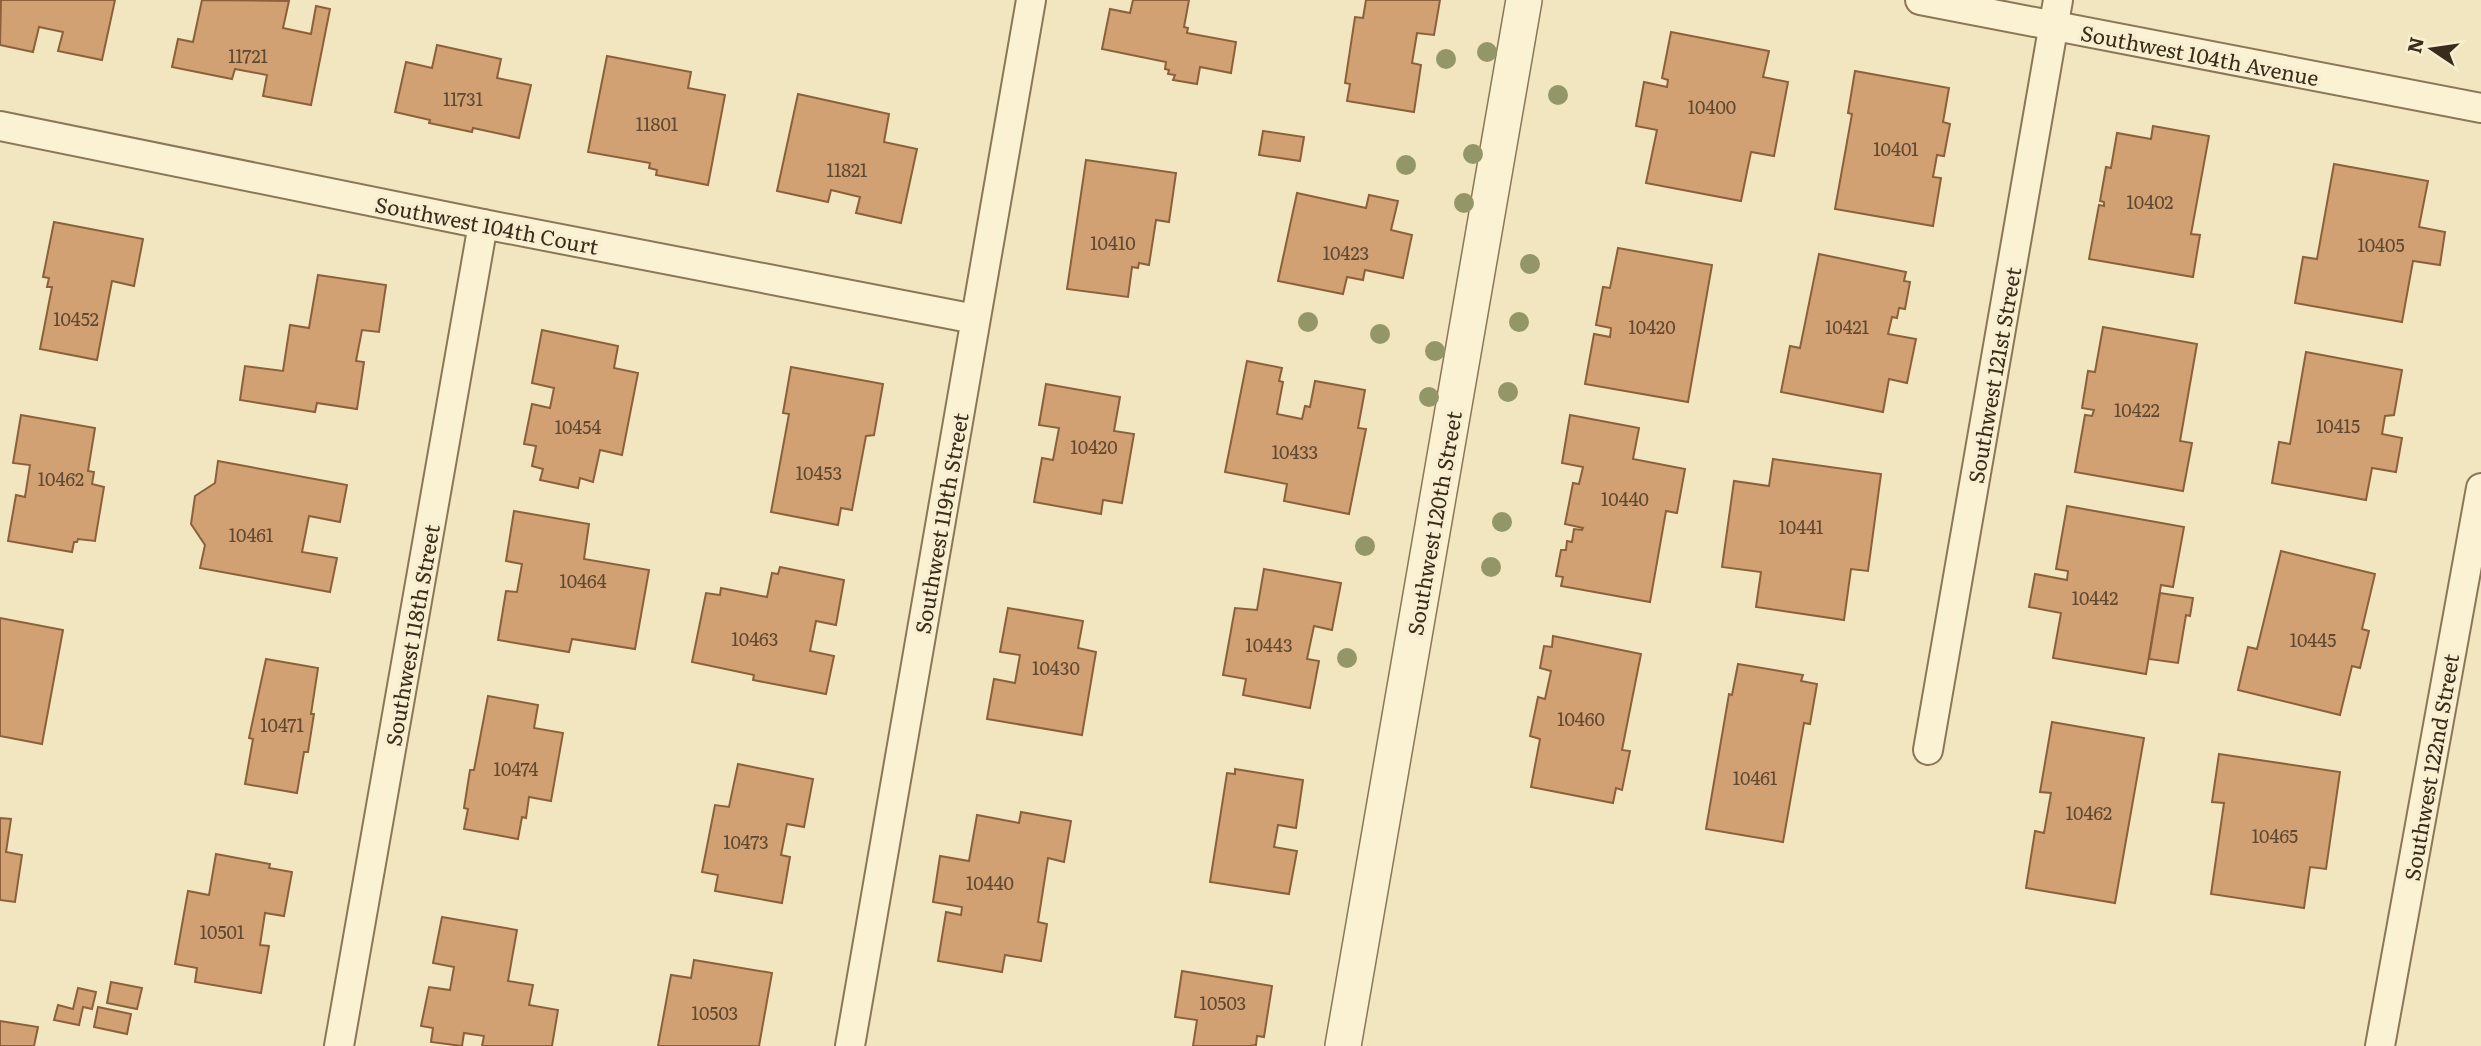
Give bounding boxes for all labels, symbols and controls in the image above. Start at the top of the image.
north arrow [2397,14,2467,84]
street label: Southwest 104th Avenue [2078,16,2322,92]
text: N [2399,34,2430,56]
house number: 11721 [228,42,268,69]
house number: 11731 [443,85,483,112]
house number: 10400 [1688,93,1736,120]
house number: 11801 [636,110,678,137]
house number: 10401 [1873,135,1919,162]
house number: 11821 [827,156,867,183]
street label: Southwest 104th Court [373,187,602,261]
house number: 10402 [2127,188,2174,215]
house number: 10410 [1090,229,1136,256]
house number: 10405 [2357,231,2405,258]
house number: 10423 [1323,239,1369,266]
street label: Southwest 121st Street [1959,264,2027,486]
house number: 10452 [53,305,99,332]
house number: 10420 [1628,313,1676,340]
house number: 10421 [1825,313,1869,340]
house number: 10422 [2114,396,2160,423]
street label: Southwest 120th Street [1398,408,1468,638]
street label: Southwest 119th Street [905,409,975,636]
house number: 10415 [2316,412,2360,439]
house number: 10454 [555,413,601,440]
house number: 10420 [1070,433,1118,460]
house number: 10433 [1272,438,1318,465]
house number: 10453 [796,459,842,486]
house number: 10462 [38,465,84,492]
house number: 10440 [1601,485,1649,512]
house number: 10441 [1779,513,1823,540]
house number: 10461 [229,521,273,548]
street label: Southwest 118th Street [376,521,446,748]
house number: 10464 [559,567,607,594]
house number: 10442 [2072,584,2118,611]
house number: 10463 [731,625,779,652]
house number: 10445 [2290,626,2336,653]
house number: 10443 [1245,631,1293,658]
street label: Southwest 122nd Street [2395,650,2465,883]
house number: 10430 [1032,654,1080,681]
house number: 10460 [1557,705,1605,732]
house number: 10471 [260,711,304,738]
house number: 10474 [494,755,538,782]
house number: 10461 [1733,764,1777,791]
house number: 10462 [2066,799,2112,826]
house number: 10465 [2252,822,2298,849]
house number: 10473 [723,828,769,855]
house number: 10440 [966,869,1014,896]
house number: 10501 [200,918,244,945]
house number: 10503 [1200,989,1246,1016]
house number: 10503 [692,999,738,1026]

